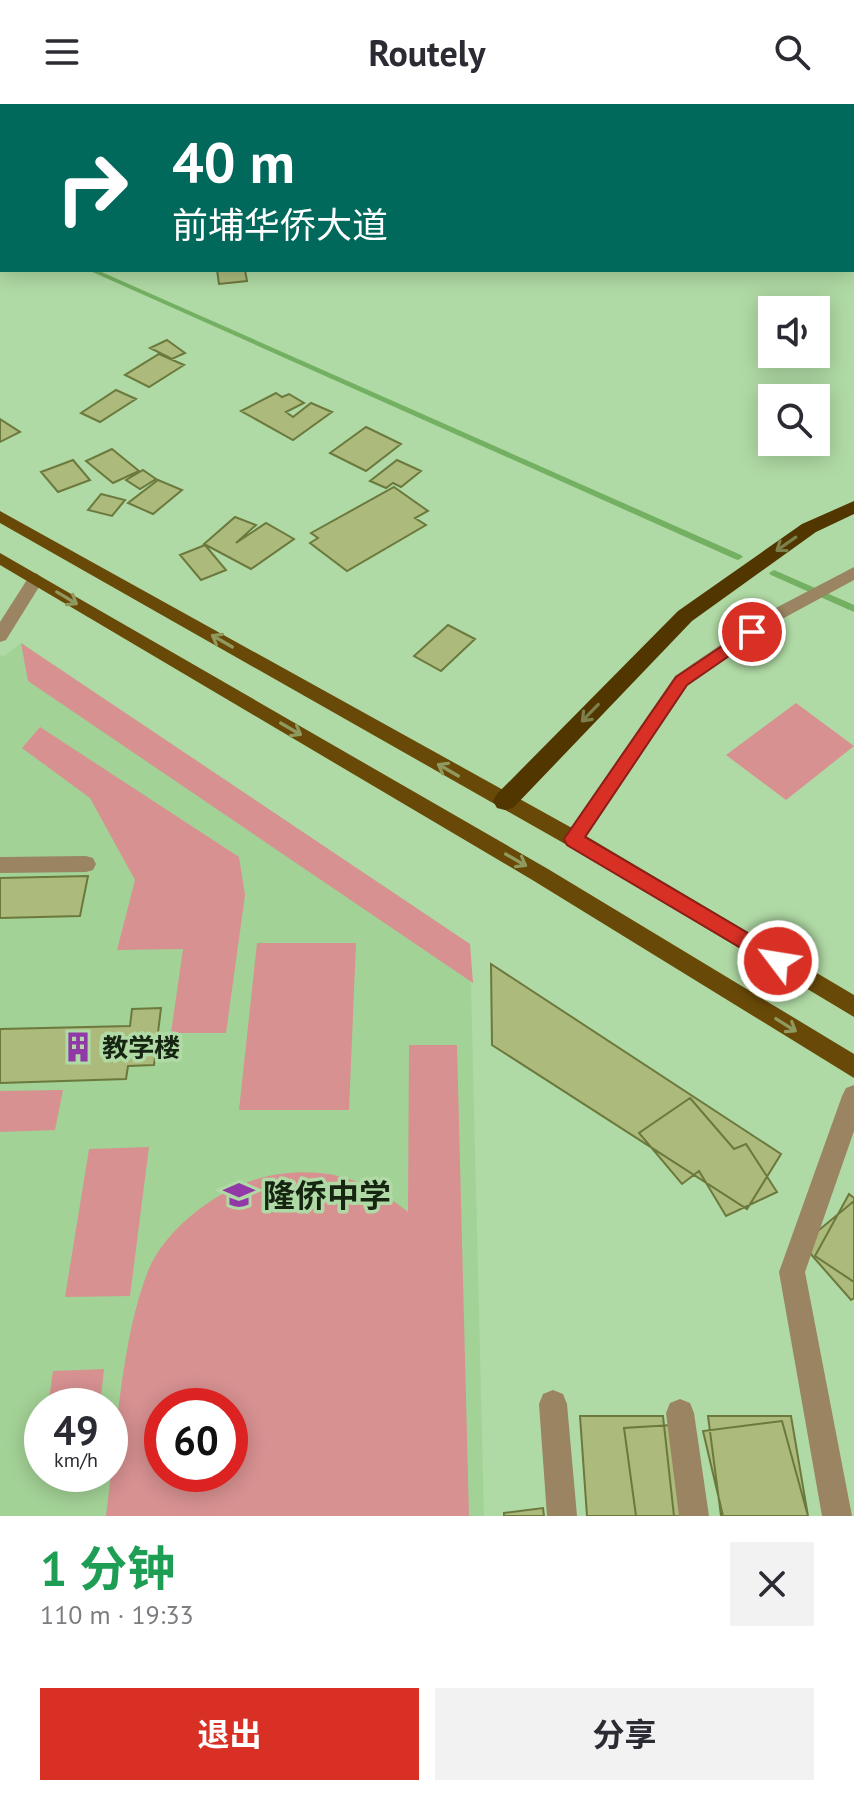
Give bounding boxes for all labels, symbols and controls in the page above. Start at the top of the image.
text: Routely [368,29,486,76]
icon: menu [40,30,84,74]
icon: search [770,30,814,74]
text: 40 m [172,126,295,198]
icon: right [40,136,144,240]
text: 前埔华侨大道 [172,201,388,248]
map controls [758,296,830,456]
button: sound [758,296,830,368]
button: search [758,384,830,456]
one-way arrow [775,536,797,552]
one-way arrow [55,590,78,606]
pin [718,598,786,666]
icon: arrive [730,610,774,654]
one-way arrow [211,633,234,649]
one-way arrow [581,703,600,722]
one-way arrow [279,722,303,737]
one-way arrow [437,761,461,777]
one-way arrow [504,852,527,868]
position arrow [736,919,820,1003]
one-way arrow [774,1017,796,1033]
building icon: 教学楼 [61,1030,95,1064]
place label: 教学楼 [102,1031,180,1064]
place label: 隆侨中学 [263,1174,391,1216]
school or university icon: 隆侨中学 [222,1178,256,1212]
speed limit sign: 60 [144,1388,248,1492]
text: 49 [53,1404,99,1456]
text: km/h [54,1447,98,1473]
text: 1 分钟 [40,1537,175,1599]
button: close [730,1542,814,1626]
text: 110 m · 19:33 [40,1598,194,1631]
button: 退出 [40,1688,419,1780]
button: 分享 [435,1688,814,1780]

